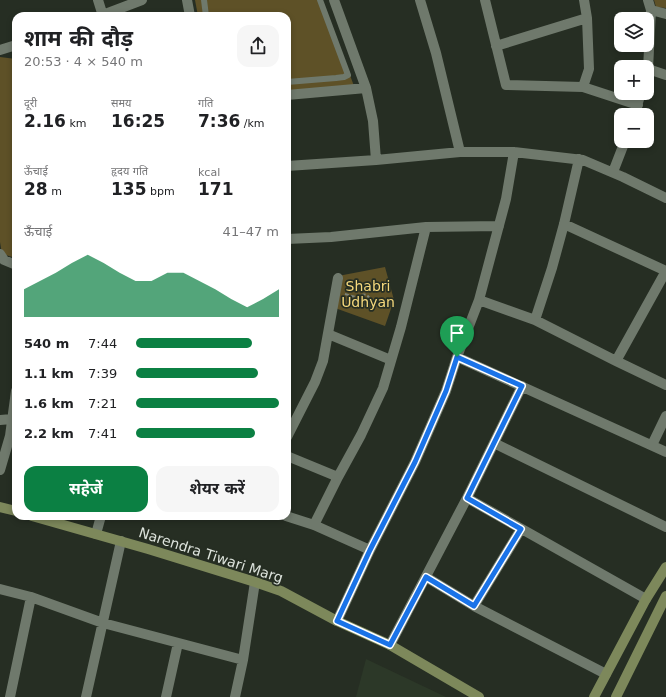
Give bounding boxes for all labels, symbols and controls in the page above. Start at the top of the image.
map controls [614,12,654,148]
button: layers [614,12,654,52]
button: share [237,25,279,67]
text: शाम की दौड़ [24,26,133,51]
text: 20:53 · 4 × 540 m [24,54,143,69]
button: + [614,60,654,100]
text: दूरी [24,97,37,110]
text: समय [111,97,131,110]
text: गति [198,97,213,110]
button: − [614,108,654,148]
text: 2.16 [24,111,66,131]
text: 16:25 [111,111,165,131]
text: 7:36 [198,111,240,131]
text: km [66,117,87,130]
text: /km [240,117,265,130]
text: ऊँचाई [24,165,48,178]
text: हृदय गति [111,165,148,178]
text: kcal [198,166,220,179]
text: 28 [24,179,48,199]
text: 135 [111,179,147,199]
text: 171 [198,179,234,199]
text: m [48,185,62,198]
text: bpm [147,185,175,198]
text: ऊँचाई [24,224,52,239]
text: 41–47 m [223,224,279,239]
park label: Shabri Udhyan [341,278,395,310]
pin [440,316,474,357]
icon: arrive [446,322,468,344]
text: 540 m [24,336,69,351]
text: 7:44 [88,336,117,351]
text: 1.1 km [24,366,74,381]
text: 7:39 [88,366,117,381]
text: 1.6 km [24,396,74,411]
text: 7:21 [88,396,117,411]
text: 2.2 km [24,426,74,441]
text: 7:41 [88,426,117,441]
button: सहेजें [24,466,148,512]
button: शेयर करें [156,466,279,512]
street label: Narendra Tiwari Marg [137,524,285,586]

